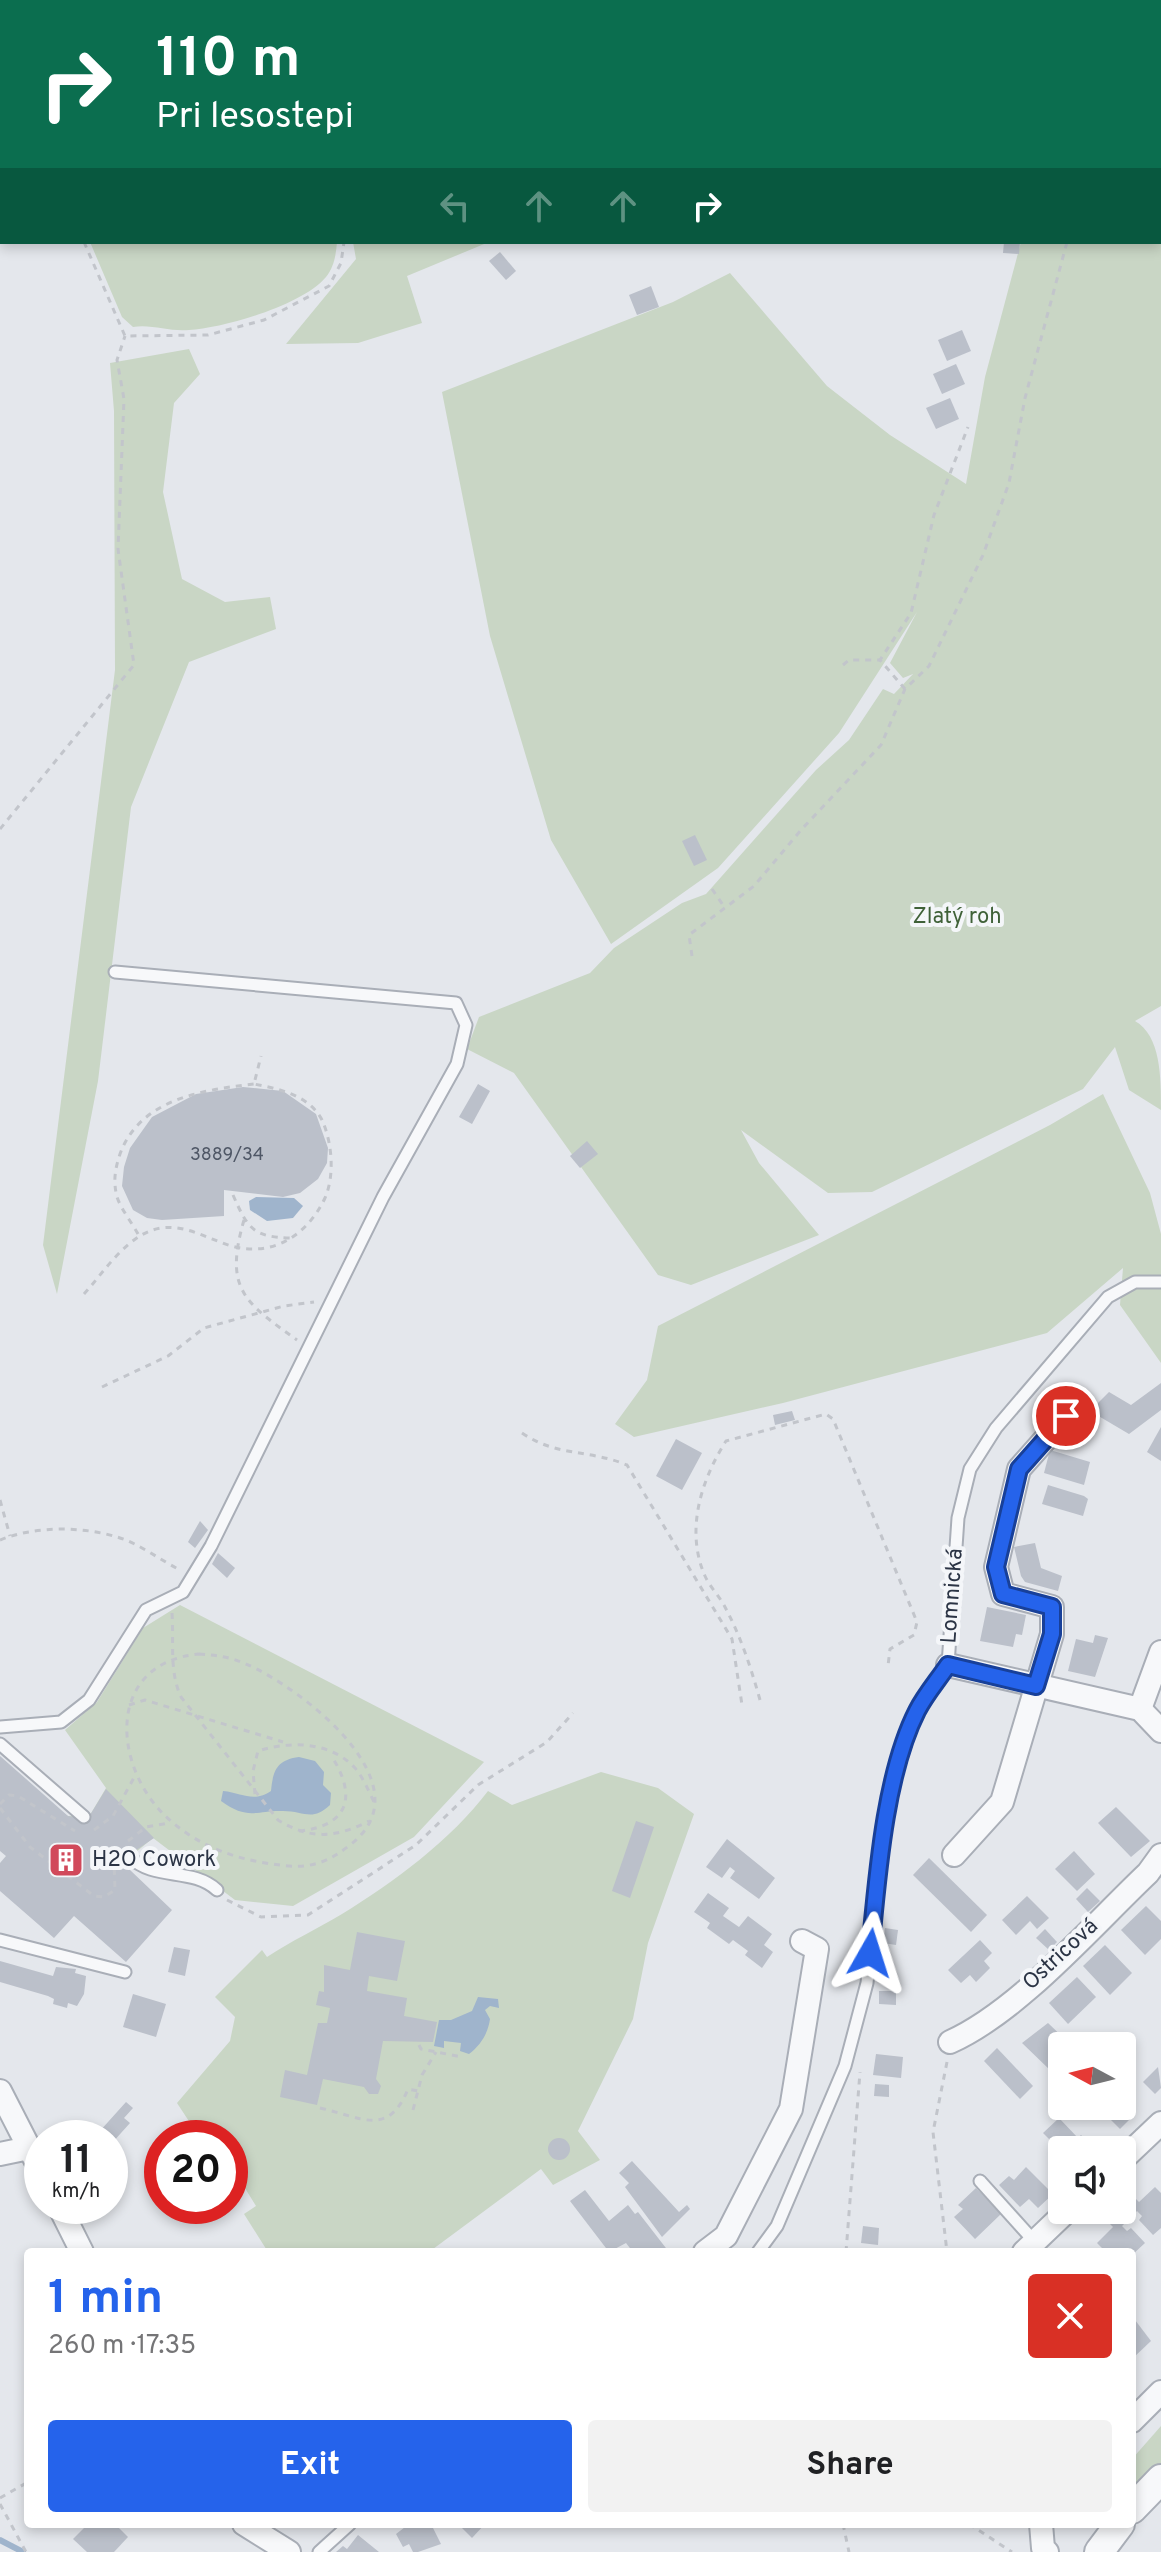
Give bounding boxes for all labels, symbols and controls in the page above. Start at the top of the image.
text: 110 m [156,26,301,96]
icon: right [24,32,128,136]
text: Pri lesostepi [156,95,354,141]
icon: left [433,184,477,228]
icon: ahead [517,184,561,228]
icon: ahead [601,184,645,228]
icon: right [685,184,729,228]
park label: Zlatý roh [912,904,1002,931]
house number: 3889/34 [190,1144,264,1167]
pin [1032,1382,1100,1450]
icon: arrive [1044,1394,1088,1438]
street label: Lomnická [936,1547,970,1645]
building icon: H2O Cowork [47,1841,85,1879]
place label: H2O Cowork [92,1847,216,1874]
position arrow [828,1911,912,1995]
street label: Ostricová [1018,1913,1104,1997]
north arrow [1048,2032,1136,2120]
map controls [1048,2032,1136,2224]
speed limit sign: 20 [144,2120,248,2224]
button: sound [1048,2136,1136,2224]
text: 11 [60,2137,92,2187]
text: km/h [52,2179,100,2205]
text: 1 min [48,2270,163,2330]
button: close [1028,2274,1112,2358]
text: 260 m · 17:35 [48,2330,196,2363]
button: Exit [48,2420,572,2512]
button: Share [588,2420,1112,2512]

